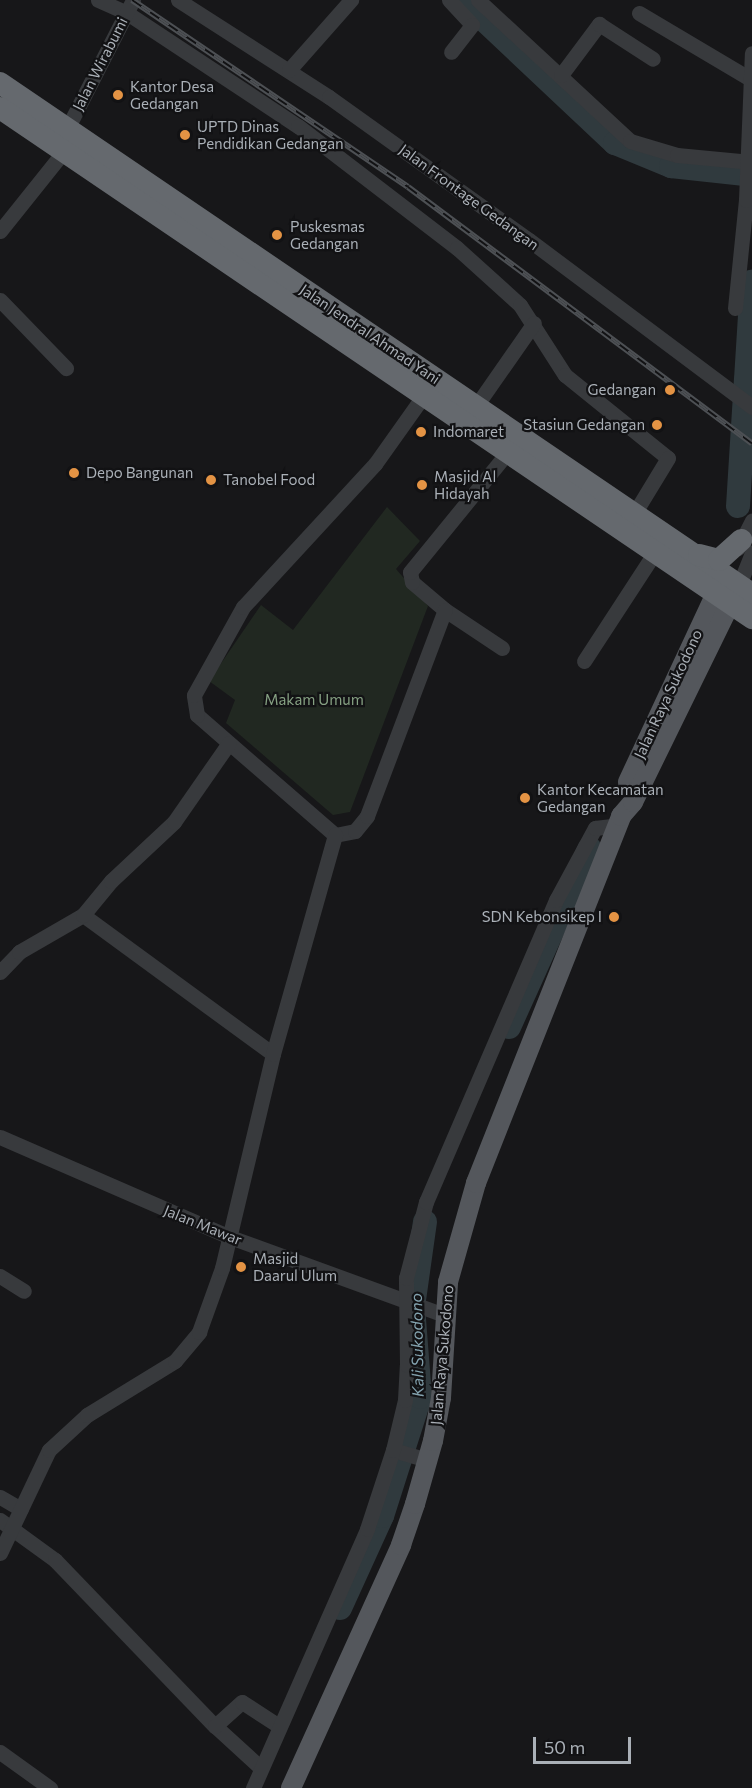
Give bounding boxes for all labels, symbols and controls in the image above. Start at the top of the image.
street label: Jalan Wirabumi [69,14,131,114]
place label: Kantor Desa Gedangan [130,77,214,112]
marker: Kantor Desa Gedangan [111,88,125,102]
place label: UPTD Dinas Pendidikan Gedangan [197,117,344,152]
marker: UPTD Dinas Pendidikan Gedangan [178,128,192,142]
street label: Jalan Frontage Gedangan [396,140,542,254]
place label: Puskesmas Gedangan [290,217,365,252]
marker: Puskesmas Gedangan [268,226,286,244]
street label: Jalan Jendral Ahmad Yani [296,280,444,388]
place label: Gedangan [588,381,656,399]
marker: Gedangan [661,381,679,399]
place label: Stasiun Gedangan [523,416,645,434]
marker: Stasiun Gedangan [650,418,664,432]
place label: Indomaret [433,423,504,441]
marker: Indomaret [414,425,428,439]
place label: Depo Bangunan [86,464,193,482]
marker: Depo Bangunan [67,466,81,480]
place label: Masjid Al Hidayah [434,467,496,502]
place label: Tanobel Food [223,471,315,489]
marker: Tanobel Food [204,473,218,487]
marker: Masjid Al Hidayah [415,478,429,492]
street label: Jalan Raya Sukodono [630,627,706,761]
park label: Makam Umum [264,691,364,709]
place label: Kantor Kecamatan Gedangan [537,780,664,815]
marker: Kantor Kecamatan Gedangan [518,791,532,805]
place label: SDN Kebonsikep I [482,908,602,926]
marker: SDN Kebonsikep I [607,910,621,924]
street label: Jalan Mawar [161,1201,245,1249]
place label: Masjid Daarul Ulum [253,1249,337,1284]
marker: Masjid Daarul Ulum [234,1260,248,1274]
street label: Jalan Raya Sukodono [427,1284,457,1426]
water label: Kali Sukodono [406,1293,428,1397]
scale bar [536,1725,634,1763]
text: 50 m [544,1736,585,1758]

